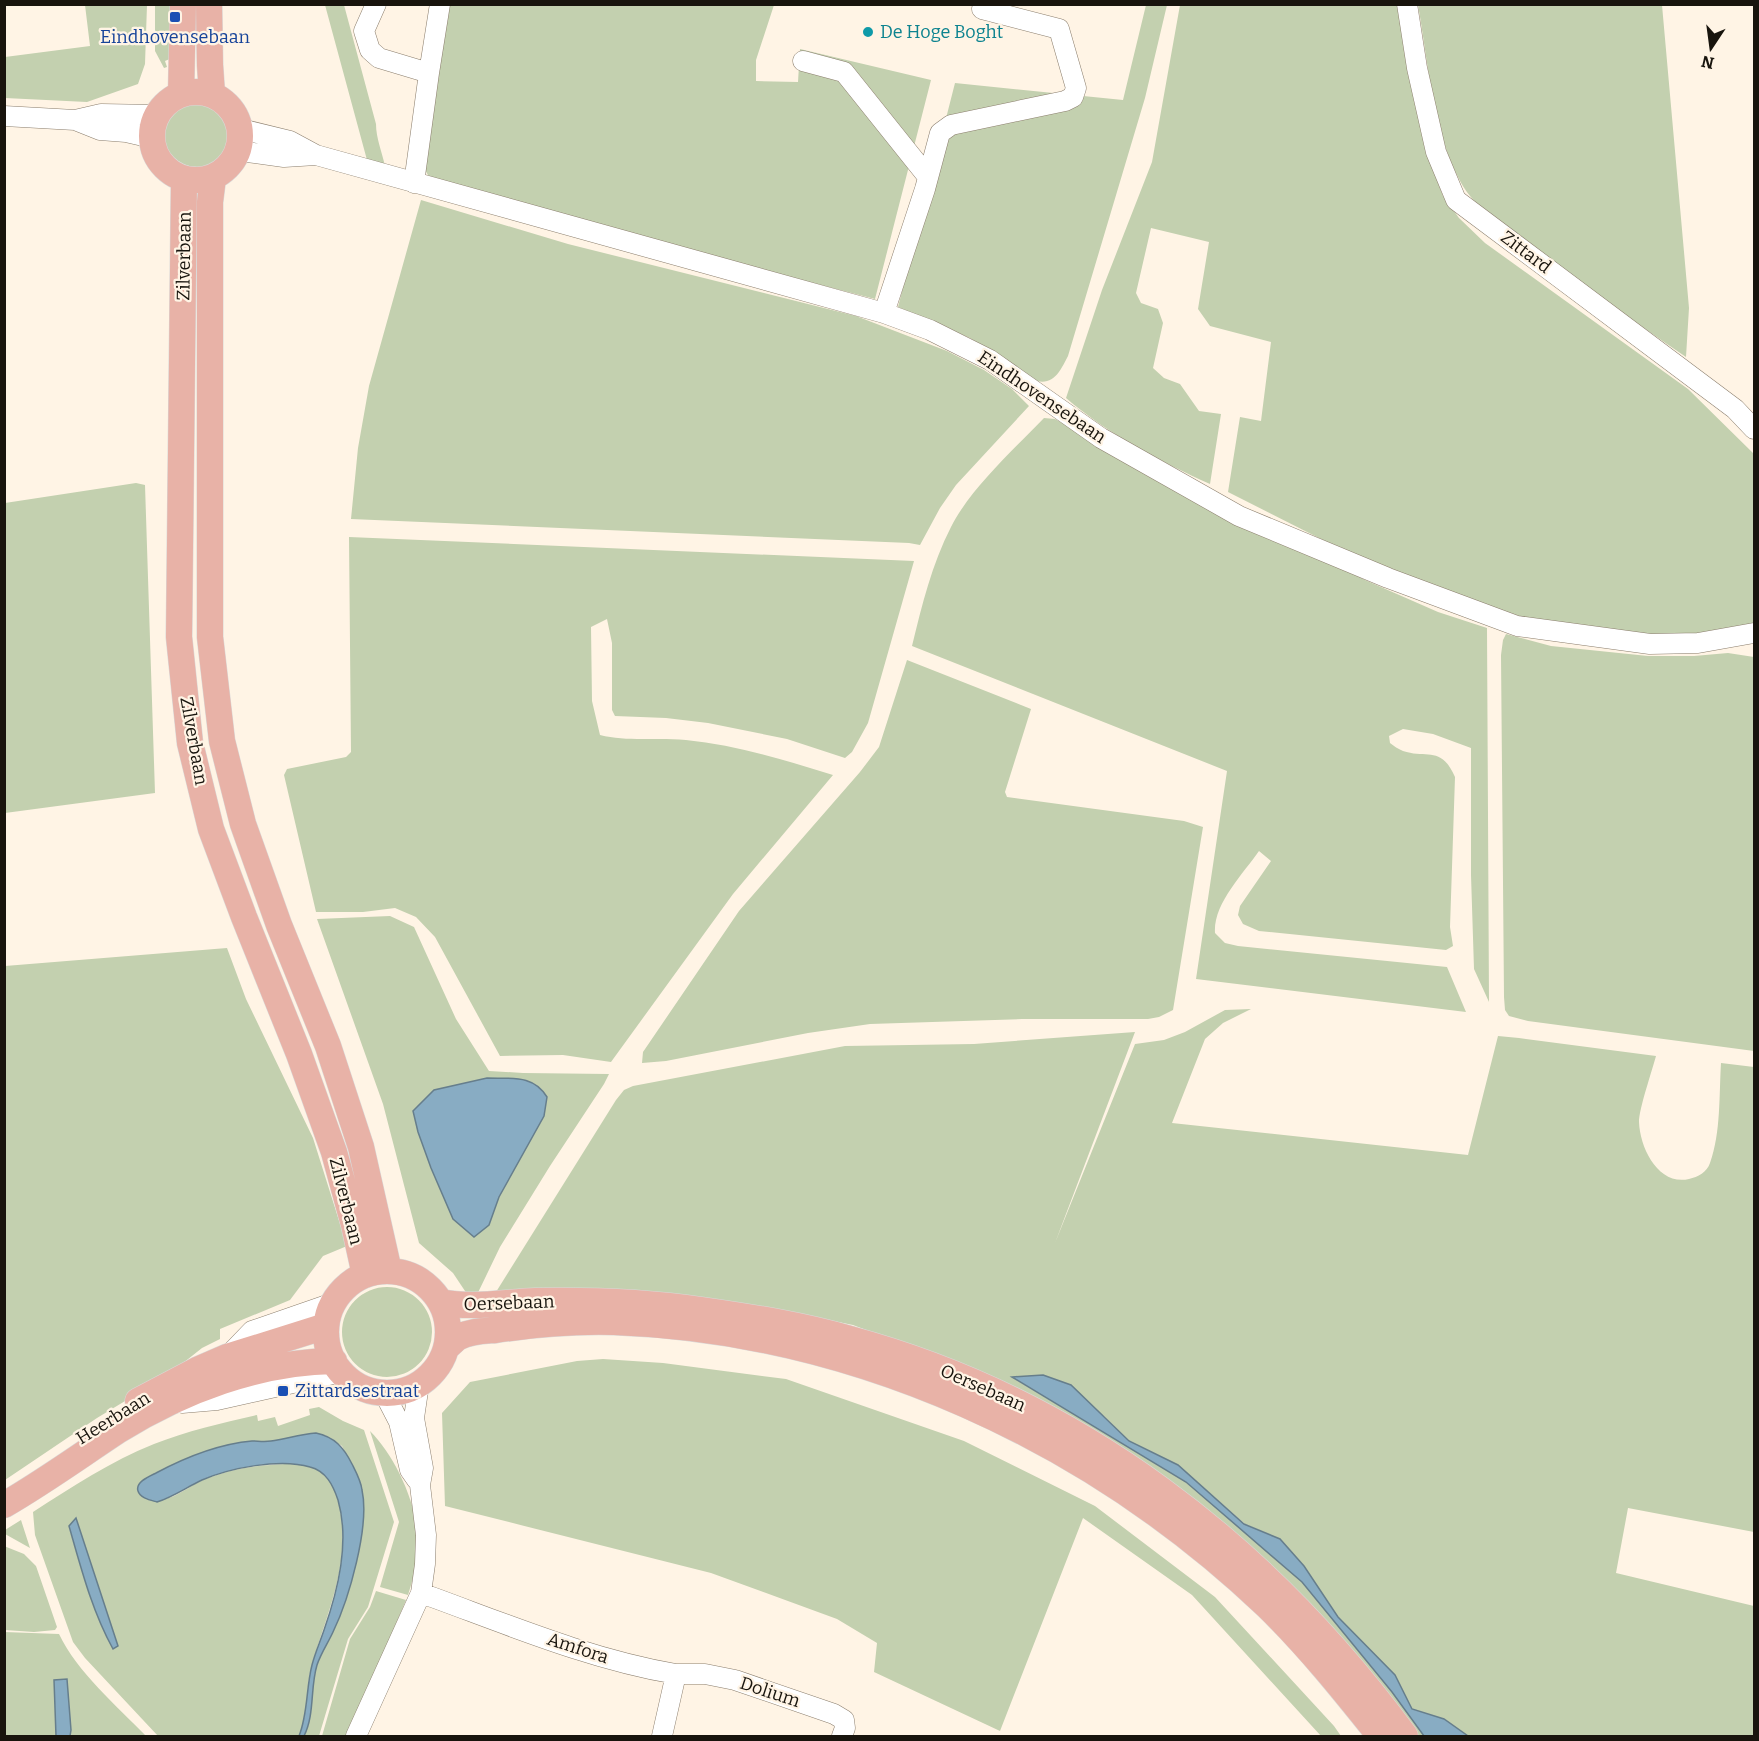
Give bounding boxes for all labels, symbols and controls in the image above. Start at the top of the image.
marker: Eindhovensebaan [168,10,182,24]
north arrow [1681,18,1741,78]
place label: De Hoge Boght [880,21,1004,43]
marker: De Hoge Boght [861,25,875,39]
place label: Eindhovensebaan [100,26,251,48]
text: N [1700,51,1716,73]
street label: Zilverbaan [172,211,196,301]
street label: Zittard [1497,226,1556,278]
street label: Eindhovensebaan [974,346,1111,448]
street label: Zilverbaan [175,695,213,787]
street label: Zilverbaan [325,1155,368,1248]
street label: Oersebaan [463,1290,555,1316]
street label: Oersebaan [937,1359,1030,1417]
place label: Zittardsestraat [295,1380,420,1402]
marker: Zittardsestraat [276,1384,290,1398]
street label: Heerbaan [72,1386,154,1449]
street label: Amfora [545,1628,612,1668]
street label: Dolium [737,1672,803,1712]

